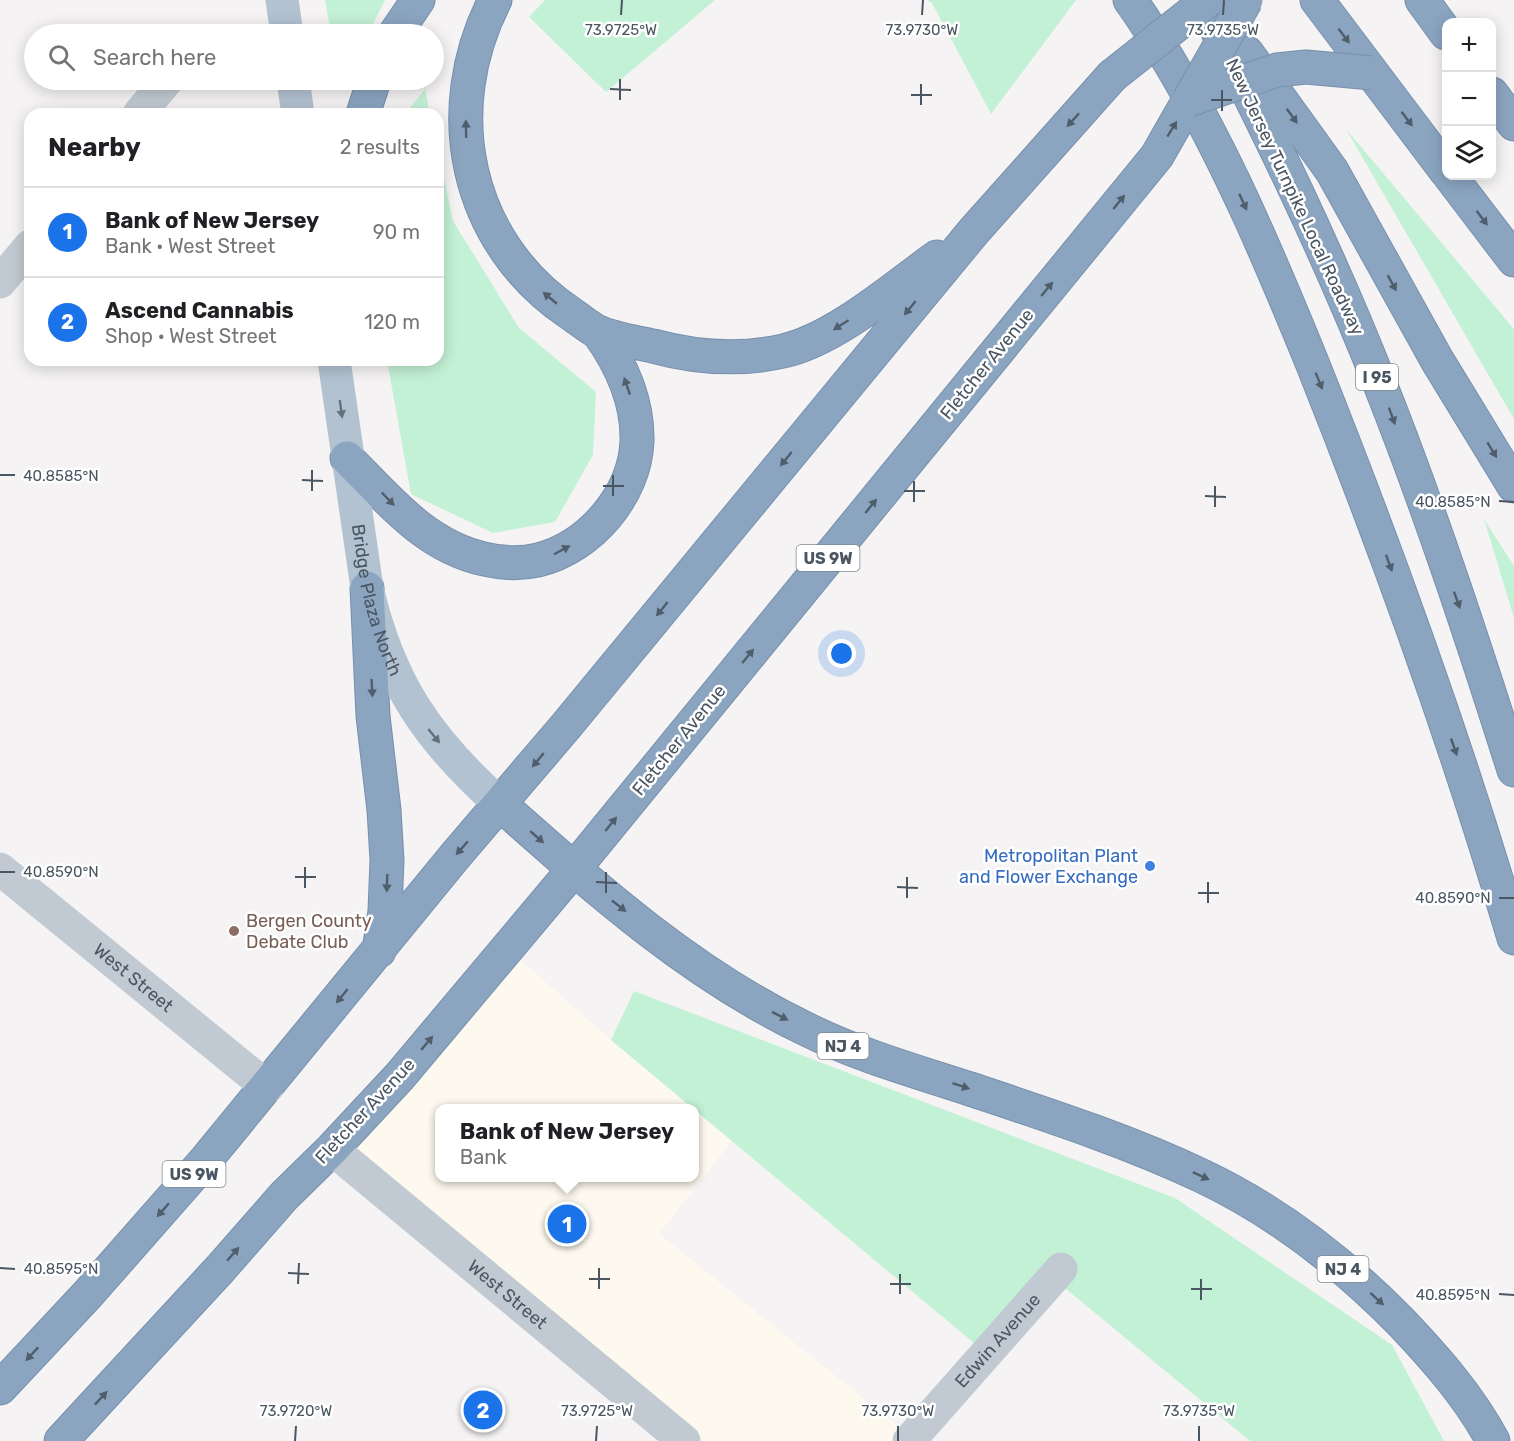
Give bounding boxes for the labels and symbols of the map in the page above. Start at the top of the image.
text: 73.9725°W [585,21,657,39]
text: 73.9730°W [886,21,958,39]
text: 73.9735°W [1187,21,1259,39]
one-way arrow [1338,29,1350,44]
street label: New Jersey Turnpike Local Roadway [1221,55,1369,339]
one-way arrow [1286,107,1298,123]
one-way arrow [1401,111,1413,127]
one-way arrow [1066,112,1080,127]
one-way arrow [461,119,470,138]
one-way arrow [1167,121,1178,137]
one-way arrow [1237,193,1247,211]
one-way arrow [1113,194,1126,210]
one-way arrow [1475,210,1488,226]
one-way arrow [1387,275,1398,291]
one-way arrow [1041,281,1054,297]
one-way arrow [543,292,558,305]
one-way arrow [904,300,917,316]
street label: Fletcher Avenue [936,304,1038,424]
one-way arrow [833,320,849,331]
road number: I 95 [1356,364,1398,390]
one-way arrow [1315,372,1324,390]
one-way arrow [621,377,631,395]
one-way arrow [336,399,345,418]
one-way arrow [1387,407,1397,425]
one-way arrow [1487,442,1498,458]
one-way arrow [780,451,793,467]
text: 40.8585°N [23,467,99,485]
one-way arrow [381,492,395,506]
text: 40.8585°N [1415,493,1491,511]
one-way arrow [865,498,878,514]
street label: Bridge Plaza North [347,523,407,679]
one-way arrow [554,545,571,555]
road number: US 9W [796,545,860,571]
one-way arrow [1385,554,1395,572]
one-way arrow [1452,591,1462,609]
one-way arrow [656,601,669,617]
your location [827,639,856,668]
one-way arrow [741,649,753,664]
one-way arrow [367,679,376,698]
street label: Fletcher Avenue [628,680,730,800]
one-way arrow [427,728,440,744]
one-way arrow [1450,738,1460,756]
one-way arrow [532,752,545,767]
one-way arrow [604,817,617,832]
one-way arrow [529,830,544,843]
one-way arrow [456,840,469,855]
place label: Metropolitan Plant and Flower Exchange [959,845,1138,888]
marker: Metropolitan Plant and Flower Exchange [1143,859,1157,873]
text: 40.8590°N [23,863,99,881]
one-way arrow [382,873,391,892]
text: 40.8590°N [1415,889,1491,907]
one-way arrow [611,900,627,913]
place label: Bergen County Debate Club [246,910,372,953]
marker: Bergen County Debate Club [227,924,241,938]
street label: West Street [89,939,178,1017]
one-way arrow [335,988,348,1004]
one-way arrow [771,1011,788,1021]
road number: NJ 4 [818,1033,868,1059]
one-way arrow [421,1035,434,1051]
street label: Fletcher Avenue [310,1054,420,1168]
one-way arrow [952,1082,970,1091]
road number: US 9W [162,1161,226,1187]
one-way arrow [1192,1172,1209,1181]
one-way arrow [157,1202,170,1217]
pin: 1 [548,1202,586,1246]
one-way arrow [226,1247,239,1262]
street label: West Street [463,1255,552,1334]
road number: NJ 4 [1318,1256,1368,1282]
text: 40.8595°N [24,1260,98,1278]
text: 40.8595°N [1416,1286,1490,1304]
street label: Edwin Avenue [950,1289,1045,1392]
one-way arrow [1369,1292,1384,1305]
one-way arrow [25,1347,39,1362]
pin: 2 [464,1388,502,1432]
one-way arrow [94,1391,107,1406]
text: 73.9720°W [260,1402,332,1420]
text: 73.9725°W [561,1402,633,1420]
text: 73.9730°W [862,1402,934,1420]
text: 73.9735°W [1163,1402,1235,1420]

